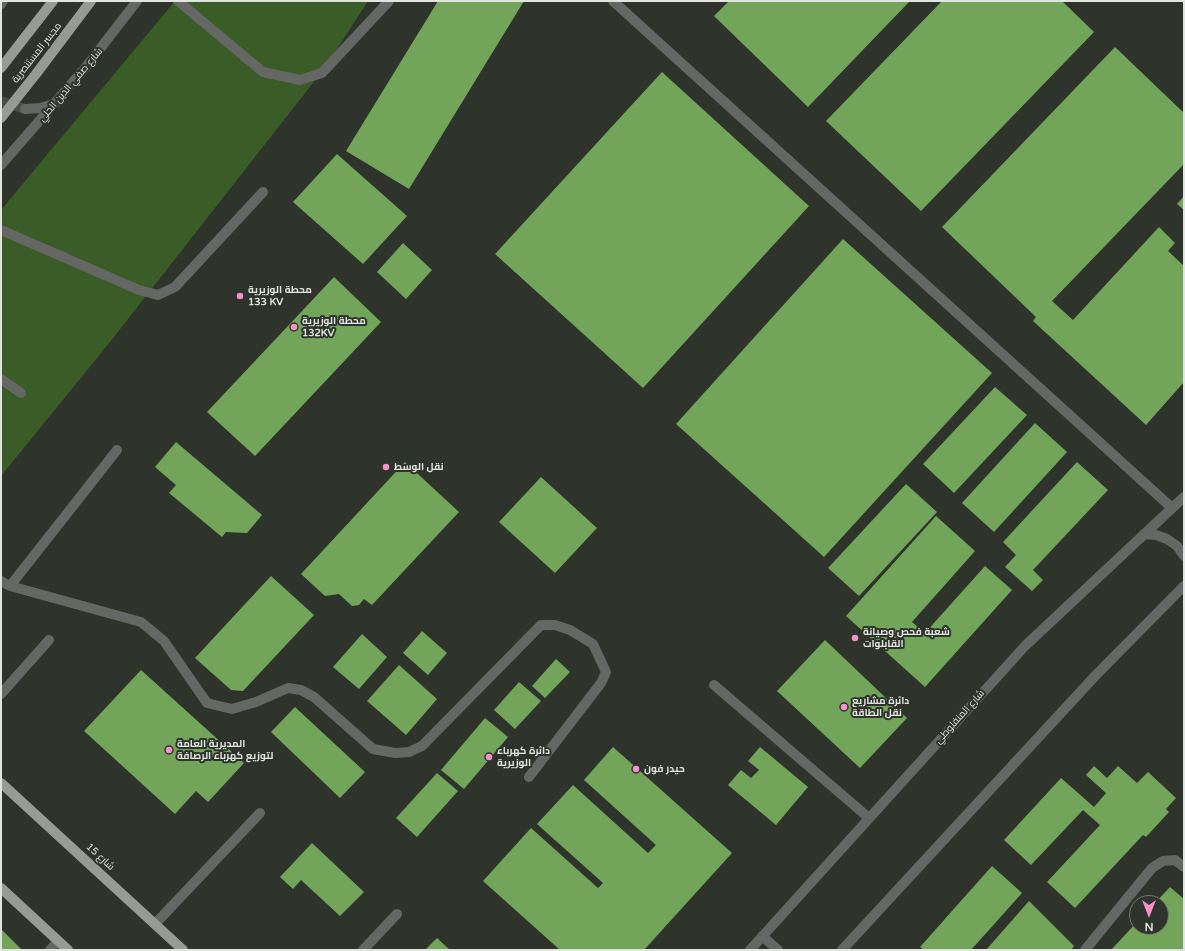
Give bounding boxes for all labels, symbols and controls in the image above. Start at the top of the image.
street label: مجسر المستنصرية [10,20,64,86]
street label: شارع صفي الدين الحلي [37,46,105,124]
place label: محطة الوزيرية 133 KV [248,284,312,308]
marker: محطة الوزيرية 133 KV [235,291,245,301]
place label: محطة الوزيرية 132KV [302,315,366,338]
marker: محطة الوزيرية 132KV [289,322,299,332]
place label: نقل الوسط [394,461,444,473]
marker: نقل الوسط [381,462,391,472]
place label: شعبة فحص وصيانة القابلوات [863,626,950,650]
marker: شعبة فحص وصيانة القابلوات [850,633,860,643]
street label: شارع المنفلوطي [933,687,987,747]
place label: دائرة مشاريع نقل الطاقة [852,695,909,718]
marker: دائرة مشاريع نقل الطاقة [839,702,849,712]
place label: المديرية العامة لتوزيع كهرباء الرصافة [177,738,273,762]
marker: المديرية العامة لتوزيع كهرباء الرصافة [164,745,174,755]
place label: دائرة كهرباء الوزيرية [497,745,550,768]
marker: دائرة كهرباء الوزيرية [484,752,494,762]
place label: حيدر فون [644,763,685,775]
marker: حيدر فون [631,764,641,774]
street label: شارع 15 [83,841,117,873]
north arrow [1129,895,1169,935]
text: N [1145,920,1153,933]

